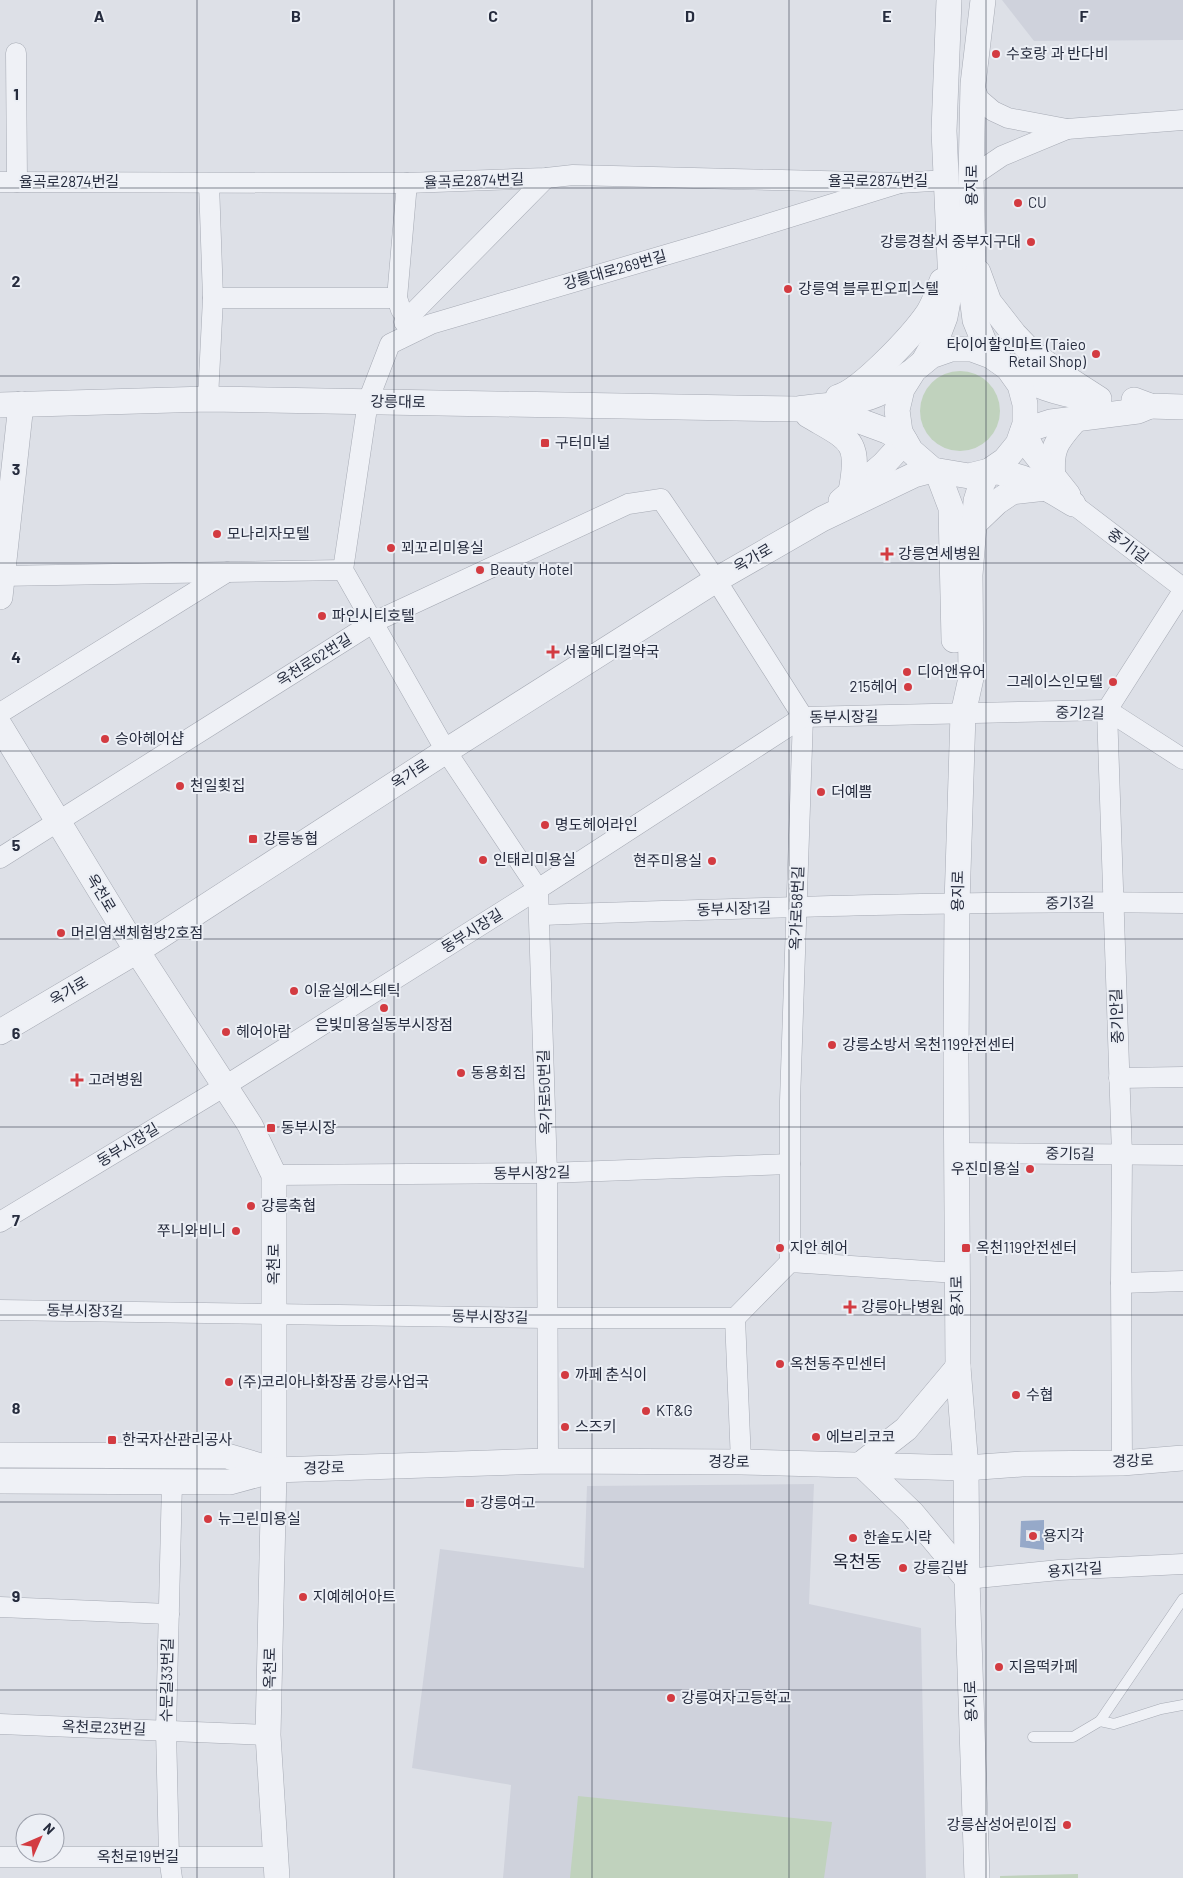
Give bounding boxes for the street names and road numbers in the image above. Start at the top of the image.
street label: 용지로 [962,164,980,206]
street label: 율곡로2874번길 [424,169,524,191]
street label: 율곡로2874번길 [828,171,928,189]
street label: 율곡로2874번길 [19,172,119,190]
street label: 강릉대로269번길 [561,246,668,292]
street label: 강릉대로 [370,392,426,410]
street label: 중기1길 [1105,524,1153,566]
street label: 옥가로 [730,539,775,575]
street label: 옥천로62번길 [273,629,354,689]
street label: 중기2길 [1055,703,1105,721]
street label: 동부시장길 [809,706,879,726]
street label: 옥가로 [387,754,432,792]
street label: 옥가로58번길 [786,865,806,951]
street label: 옥천로 [83,870,120,915]
street label: 용지로 [948,870,966,912]
street label: 중기3길 [1045,893,1095,911]
street label: 동부시장1길 [697,898,771,918]
street label: 동부시장길 [437,904,506,956]
street label: 옥가로 [46,972,91,1009]
street label: 중기안길 [1106,988,1126,1044]
street label: 옥가로50번길 [534,1049,554,1135]
street label: 동부시장길 [93,1119,162,1170]
street label: 중기5길 [1045,1144,1095,1162]
street label: 동부시장2길 [493,1162,571,1182]
street label: 옥천로 [264,1243,282,1285]
street label: 용지로 [947,1275,965,1317]
street label: 동부시장3길 [46,1300,124,1320]
street label: 동부시장3길 [451,1306,529,1326]
street label: 경강로 [1112,1450,1154,1470]
street label: 경강로 [708,1452,750,1470]
street label: 경강로 [303,1457,345,1477]
street label: 용지각길 [1047,1558,1103,1580]
street label: 수문길33번길 [156,1638,176,1722]
street label: 옥천로 [260,1647,278,1689]
street label: 용지로 [960,1680,980,1722]
street label: 옥천로23번길 [61,1717,147,1737]
street label: 옥천로19번길 [97,1847,179,1865]

